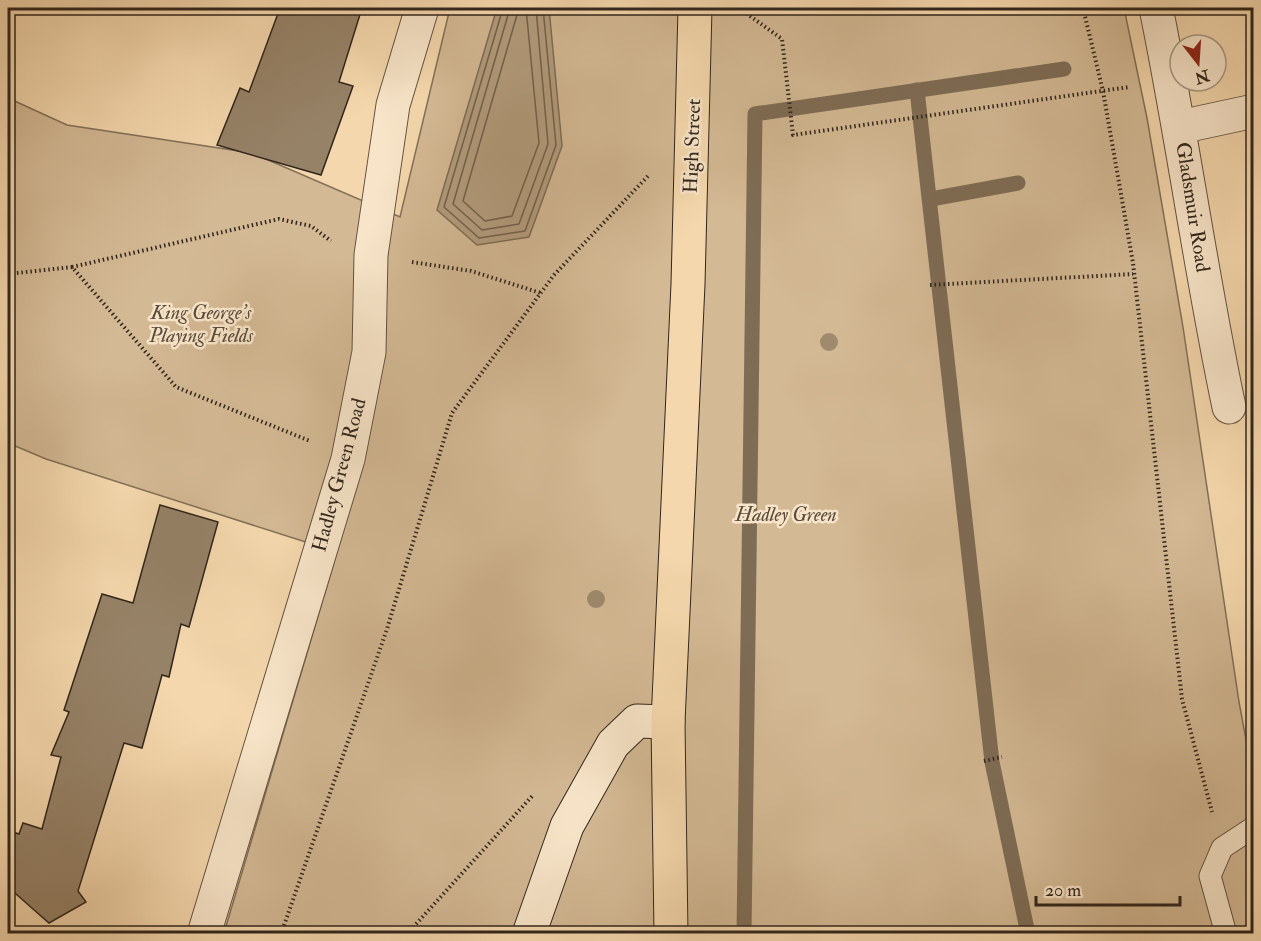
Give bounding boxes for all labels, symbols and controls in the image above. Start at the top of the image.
north arrow [1168,33,1228,93]
text: N [1192,64,1213,88]
street label: High Street [678,98,706,194]
street label: Gladsmuir Road [1170,140,1216,274]
park label: King George's Playing Fields [148,300,253,348]
street label: Hadley Green Road [306,395,372,555]
park label: Hadley Green [734,502,837,527]
scale bar [1036,869,1180,907]
text: 20 m [1045,879,1081,902]

